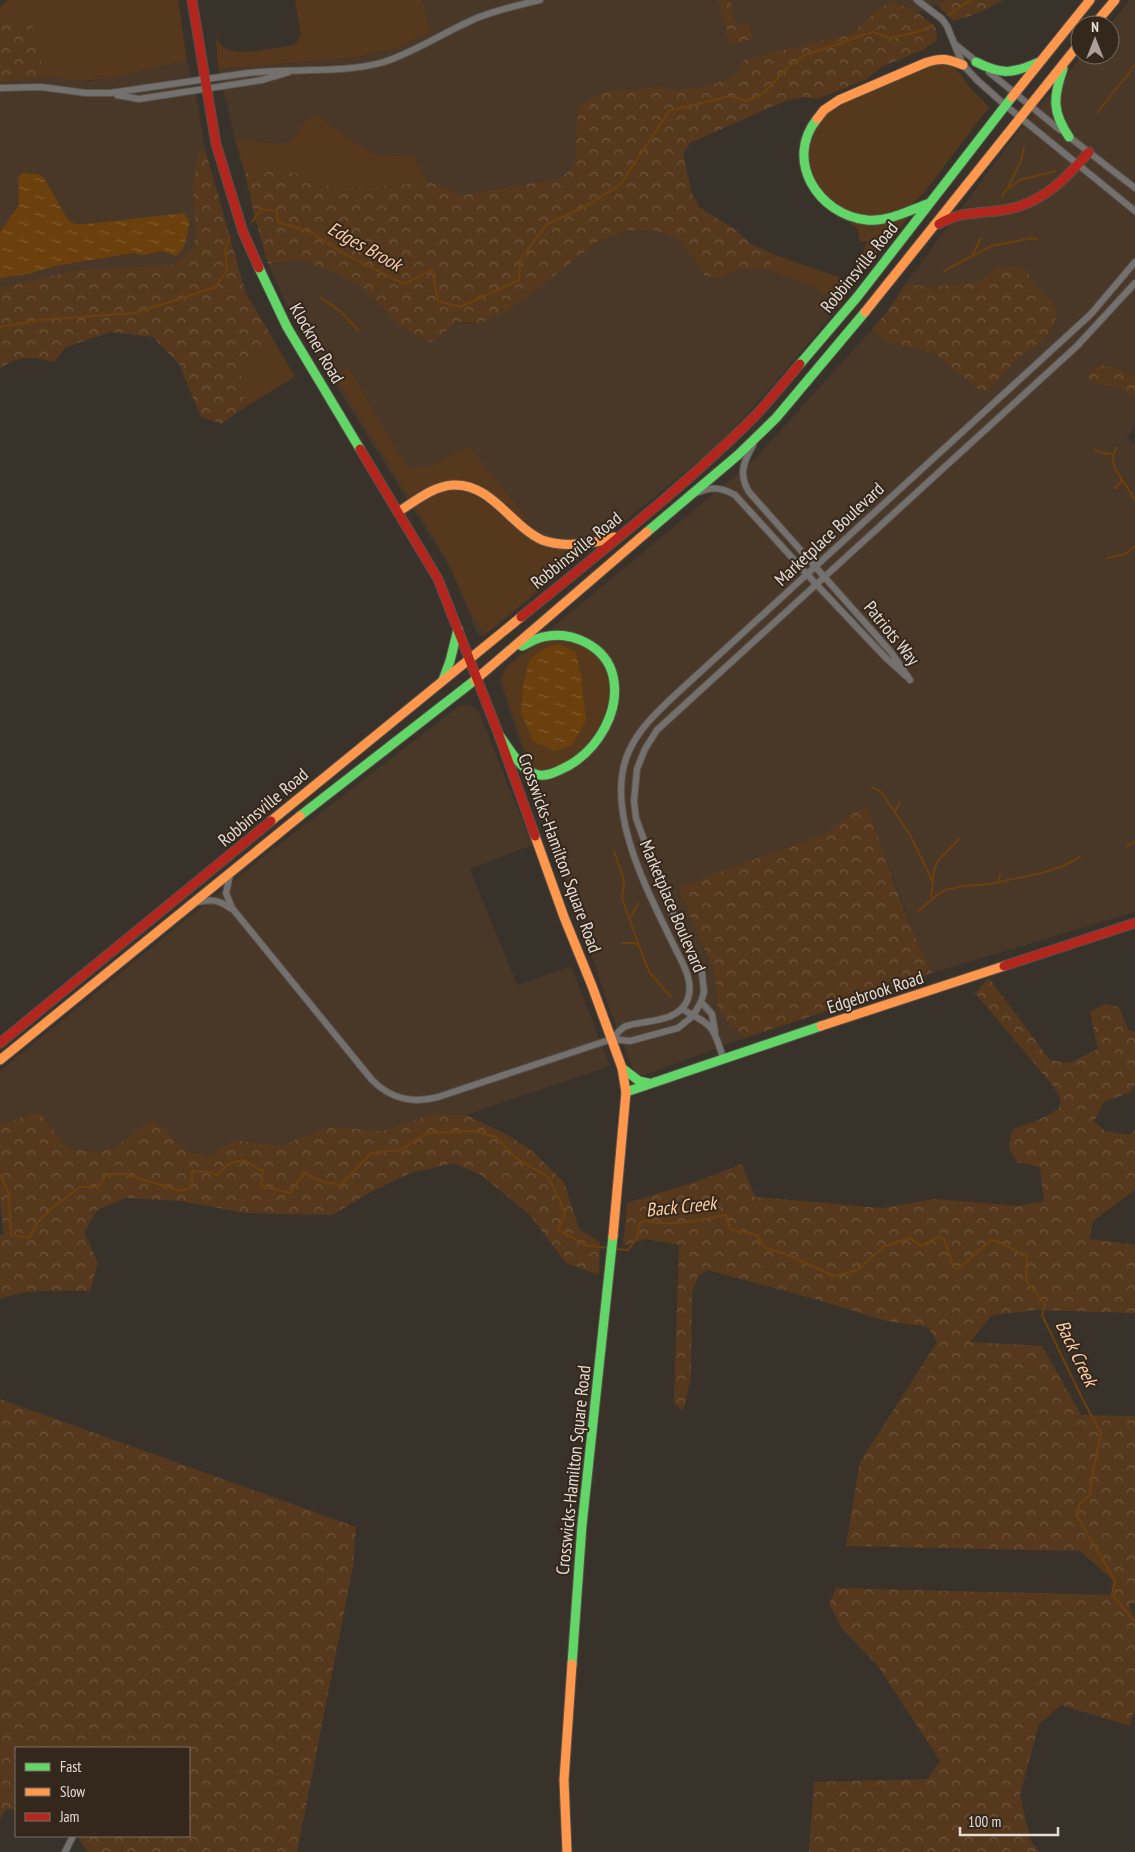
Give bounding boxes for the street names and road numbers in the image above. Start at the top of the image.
street label: Robbinsville Road [815,217,903,317]
street label: Klockner Road [285,299,349,387]
street label: Marketplace Boulevard [769,477,889,591]
street label: Robbinsville Road [526,506,626,594]
street label: Patriots Way [859,596,925,670]
street label: Crosswicks-Hamilton Square Road [513,750,607,956]
street label: Robbinsville Road [213,763,313,851]
street label: Marketplace Boulevard [635,836,711,976]
street label: Edgebrook Road [824,966,926,1018]
street label: Crosswicks-Hamilton Square Road [551,1364,595,1576]

